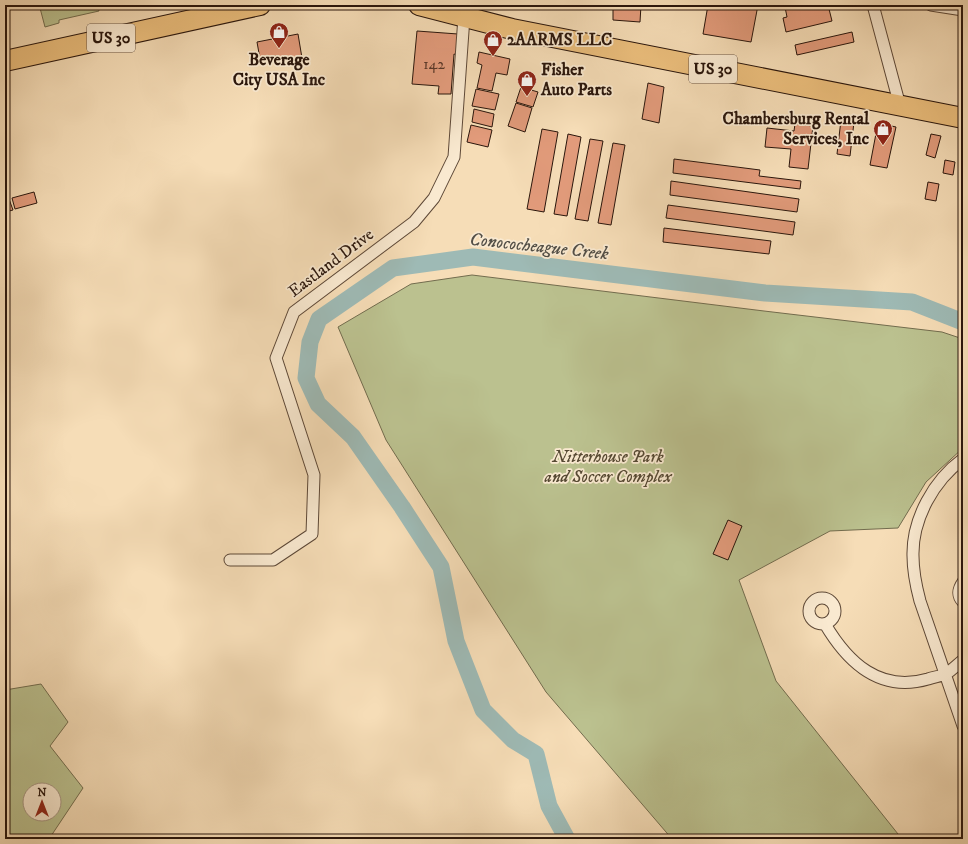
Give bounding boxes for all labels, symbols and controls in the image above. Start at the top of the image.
shop icon: Beverage City USA Inc [268,21,290,49]
road number: US 30 [87,24,135,52]
shop icon: 2AARMS LLC [482,29,504,57]
place label: 2AARMS LLC [507,29,612,51]
place label: Beverage City USA Inc [233,49,326,91]
house number: 142 [423,55,445,74]
road number: US 30 [689,55,737,83]
place label: Fisher Auto Parts [540,59,612,101]
shop icon: Fisher Auto Parts [516,69,538,97]
place label: Chambersburg Rental Services, Inc [723,108,870,150]
shop icon: Chambersburg Rental Services, Inc [872,118,894,146]
street label: Eastland Drive [284,224,378,302]
water label: Conococheague Creek [468,229,610,265]
park label: Nitterhouse Park and Soccer Complex [544,446,673,488]
north arrow [22,782,62,822]
text: N [37,786,47,800]

